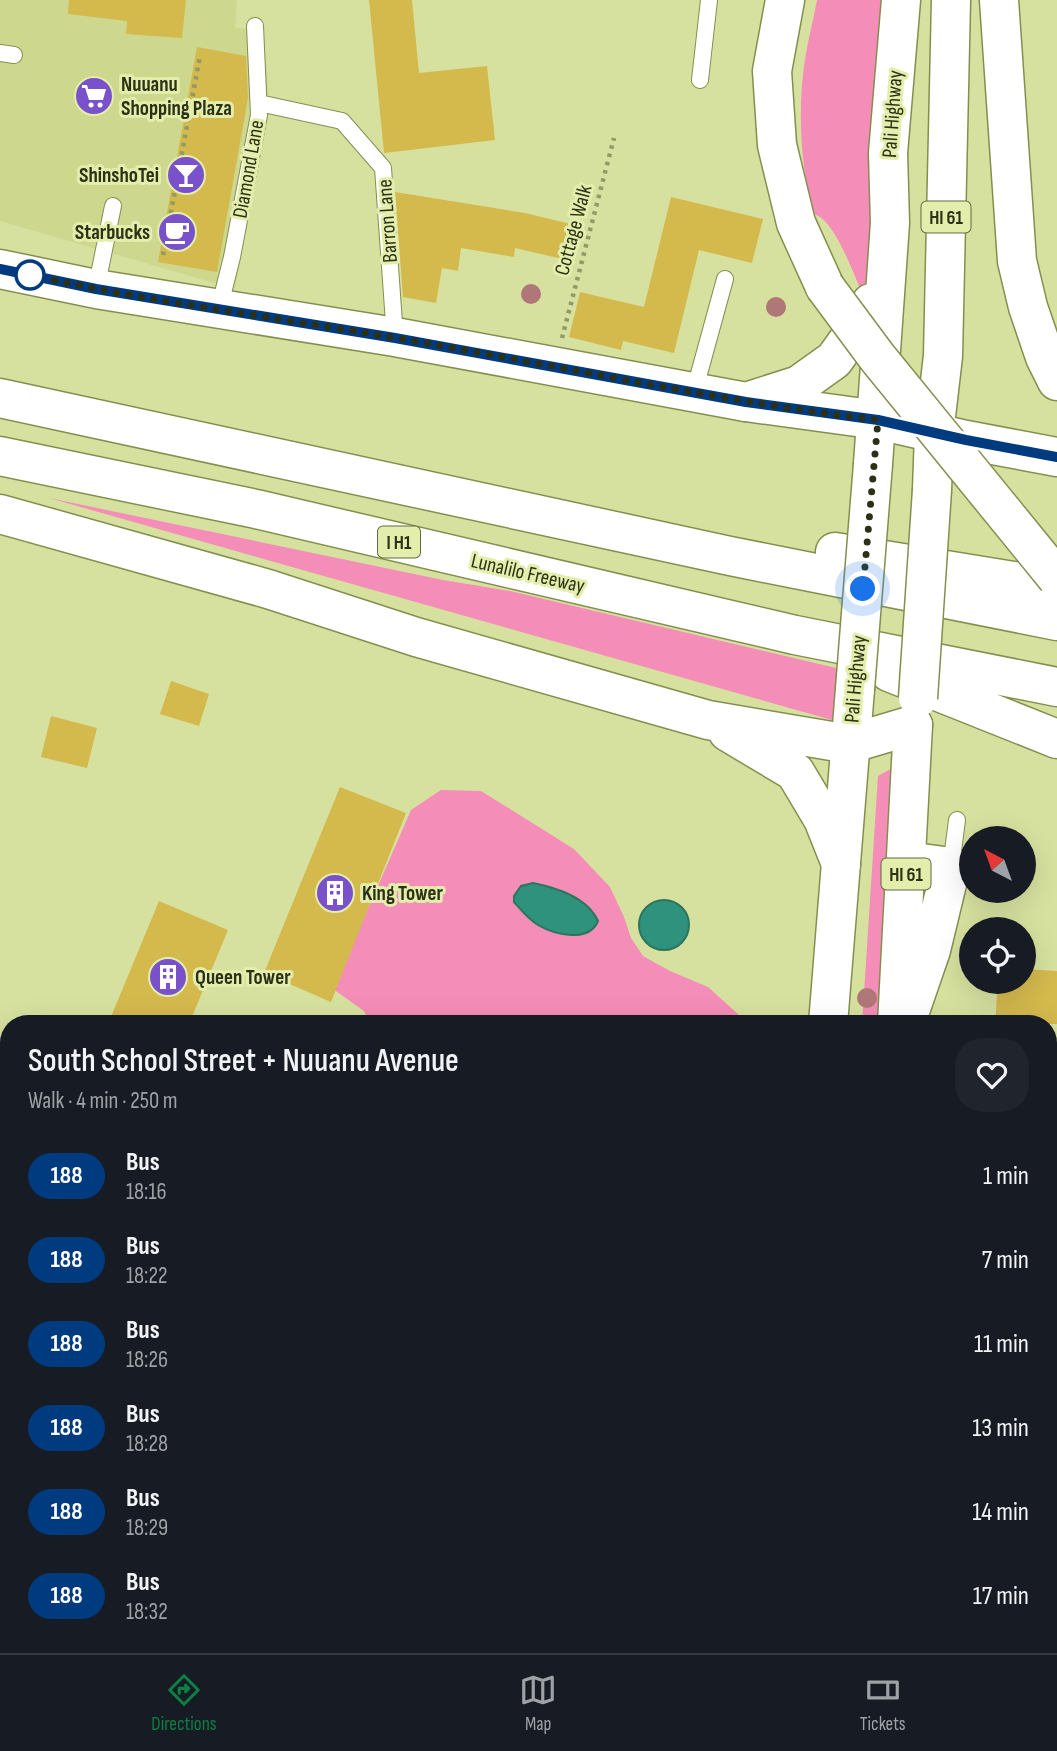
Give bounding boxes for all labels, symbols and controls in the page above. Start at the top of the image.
street label: Pali Highway [877,69,908,159]
place label: Nuuanu Shopping Plaza [121,72,232,121]
supermarket icon: Nuuanu Shopping Plaza [73,75,115,117]
street label: Diamond Lane [228,118,269,220]
bar icon: ShinshoTei [165,154,207,196]
place label: ShinshoTei [79,163,159,188]
street label: Barron Lane [372,178,403,264]
street label: Cottage Walk [549,182,598,278]
road number: HI 61 [922,202,970,232]
cafe icon: Starbucks [156,211,198,253]
place label: Starbucks [75,220,150,245]
unlabelled marker [15,260,45,290]
road number: I H1 [378,526,420,558]
street label: Lunalilo Freeway [469,548,587,599]
your location [845,571,880,606]
street label: Pali Highway [839,634,872,724]
north arrow [959,826,1036,903]
map controls [959,826,1036,994]
road number: HI 61 [881,859,930,890]
building icon: King Tower [314,872,356,914]
place label: King Tower [362,881,444,906]
button: locate [959,917,1036,994]
building icon: Queen Tower [147,956,189,998]
place label: Queen Tower [195,965,291,990]
button: heart [955,1038,1029,1112]
text: South School Street + Nuuanu Avenue [28,1041,459,1081]
text: Walk · 4 min · 250 m [28,1087,178,1115]
text: Bus [126,1147,160,1178]
text: 188 [50,1161,83,1190]
text: 1 min [983,1161,1029,1192]
text: 18:16 [126,1178,167,1206]
text: Bus [126,1231,160,1262]
text: 188 [50,1245,83,1274]
text: 7 min [982,1245,1029,1276]
text: 18:22 [126,1262,167,1290]
text: Bus [126,1315,160,1346]
text: 188 [50,1329,83,1358]
text: 11 min [974,1329,1029,1360]
text: 18:26 [126,1346,168,1374]
text: Bus [126,1399,160,1430]
text: 188 [50,1413,83,1442]
text: 13 min [972,1413,1029,1444]
text: 18:28 [126,1430,168,1458]
text: Bus [126,1483,160,1514]
text: 188 [50,1497,83,1526]
text: 14 min [972,1497,1029,1528]
text: 18:29 [126,1514,168,1542]
text: Bus [126,1567,160,1598]
text: 188 [50,1581,83,1610]
text: 17 min [973,1581,1029,1612]
text: 18:32 [126,1598,168,1626]
tab: Directions [151,1671,217,1736]
tab: Map [519,1671,557,1736]
tab: Tickets [860,1671,906,1736]

